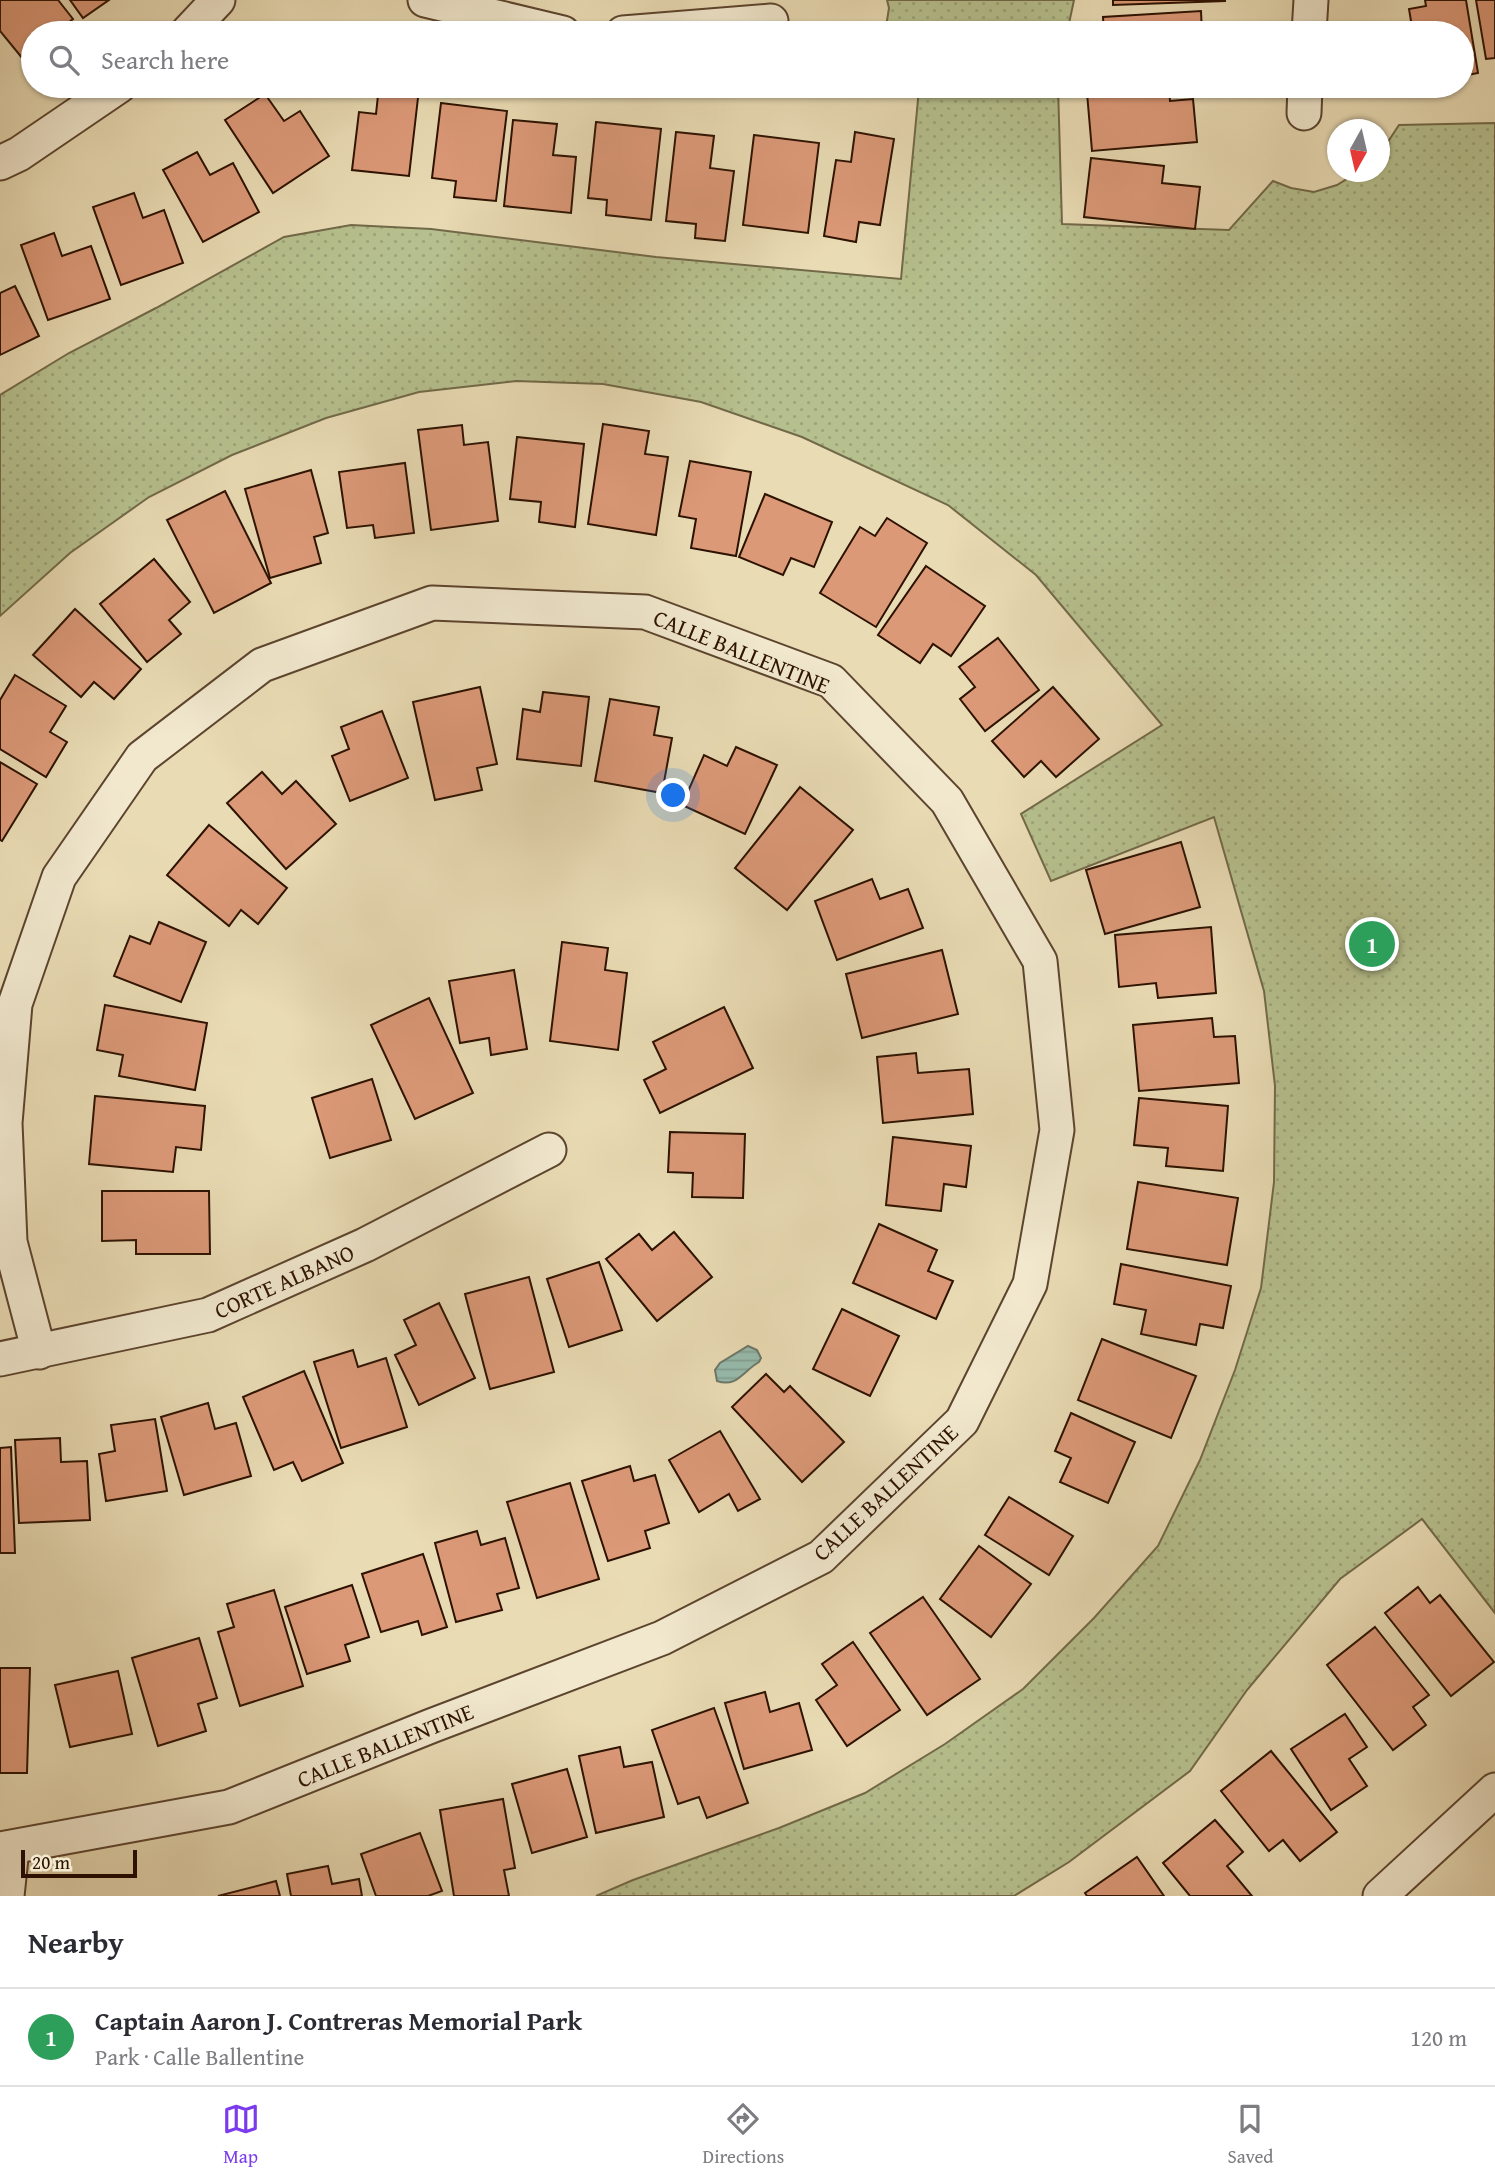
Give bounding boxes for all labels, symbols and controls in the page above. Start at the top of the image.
search box [21,21,1474,98]
text: Search here [101,40,229,79]
icon: search [45,41,83,79]
north arrow [1327,119,1390,182]
street label: CALLE BALLENTINE [649,601,835,701]
your location [656,778,690,812]
pin: 1 [1349,918,1395,970]
street label: CORTE ALBANO [209,1235,359,1327]
street label: CALLE BALLENTINE [805,1416,965,1568]
street label: CALLE BALLENTINE [292,1695,478,1795]
scale bar [21,1847,136,1879]
text: 20 m [32,1848,70,1876]
text: Nearby [28,1920,124,1964]
text: Captain Aaron J. Contreras Memorial Park [95,2001,582,2040]
text: 1 [45,2021,57,2054]
text: 120 m [1410,2021,1467,2054]
text: Park · Calle Ballentine [95,2040,304,2073]
tab: Map [222,2100,260,2170]
tab: Directions [703,2100,784,2170]
tab: Saved [1227,2100,1273,2170]

